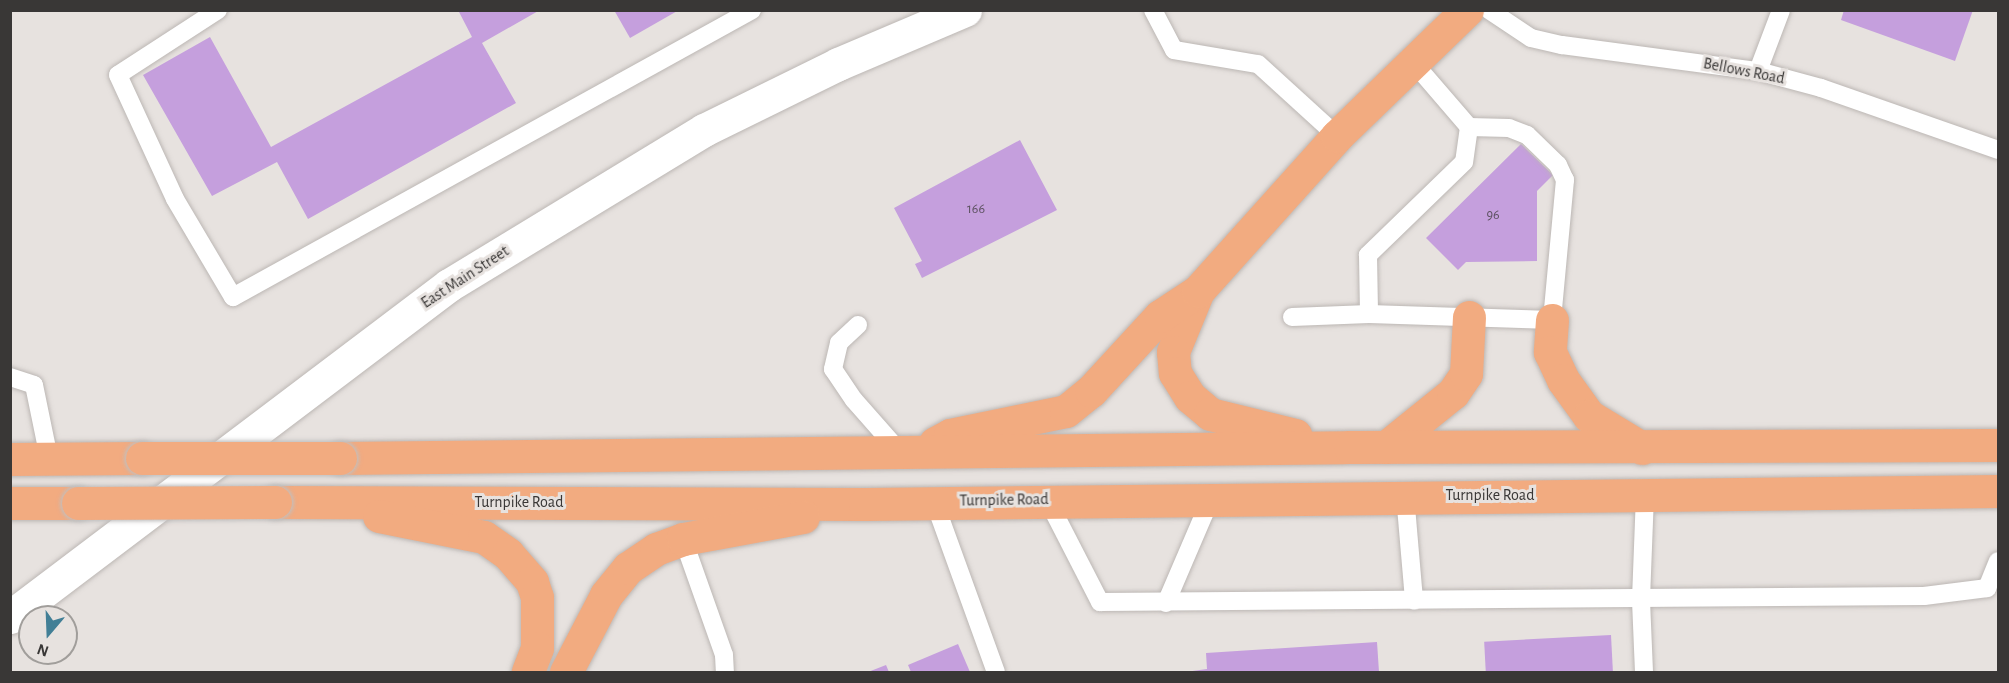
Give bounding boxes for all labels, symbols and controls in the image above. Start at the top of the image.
street label: Bellows Road [1702,54,1786,88]
house number: 166 [967,201,985,217]
house number: 96 [1486,207,1500,223]
street label: East Main Street [418,242,512,312]
street label: Turnpike Road [1446,485,1534,505]
street label: Turnpike Road [959,490,1049,510]
street label: Turnpike Road [475,492,563,512]
north arrow [18,605,78,665]
text: N [35,641,51,660]

